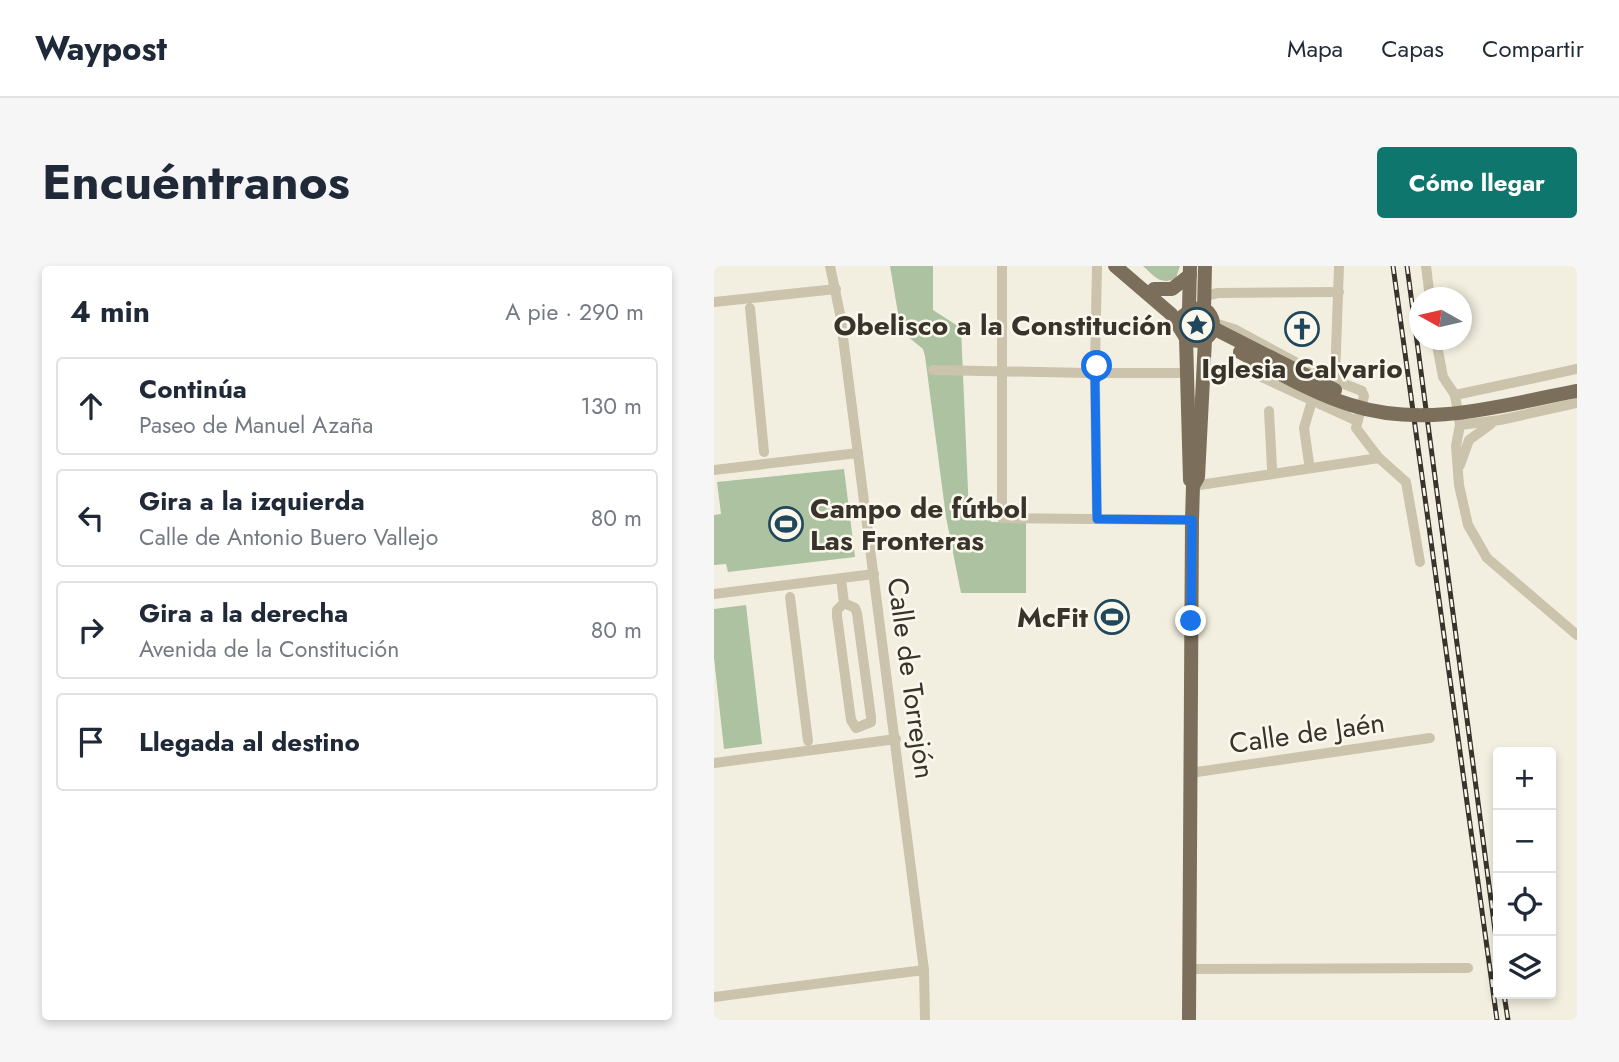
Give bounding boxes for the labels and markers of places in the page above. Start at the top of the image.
place label: Obelisco a la Constitución [834,305,1172,346]
place icon: Obelisco a la Constitución [1178,306,1216,344]
church icon: Iglesia Calvario [1283,310,1321,348]
place label: Iglesia Calvario [1201,348,1403,389]
place label: Campo de fútbol Las Fronteras [810,488,1028,561]
sports icon: Campo de fútbol Las Fronteras [767,505,805,543]
place label: McFit [1017,597,1088,638]
sports icon: McFit [1093,598,1131,636]

